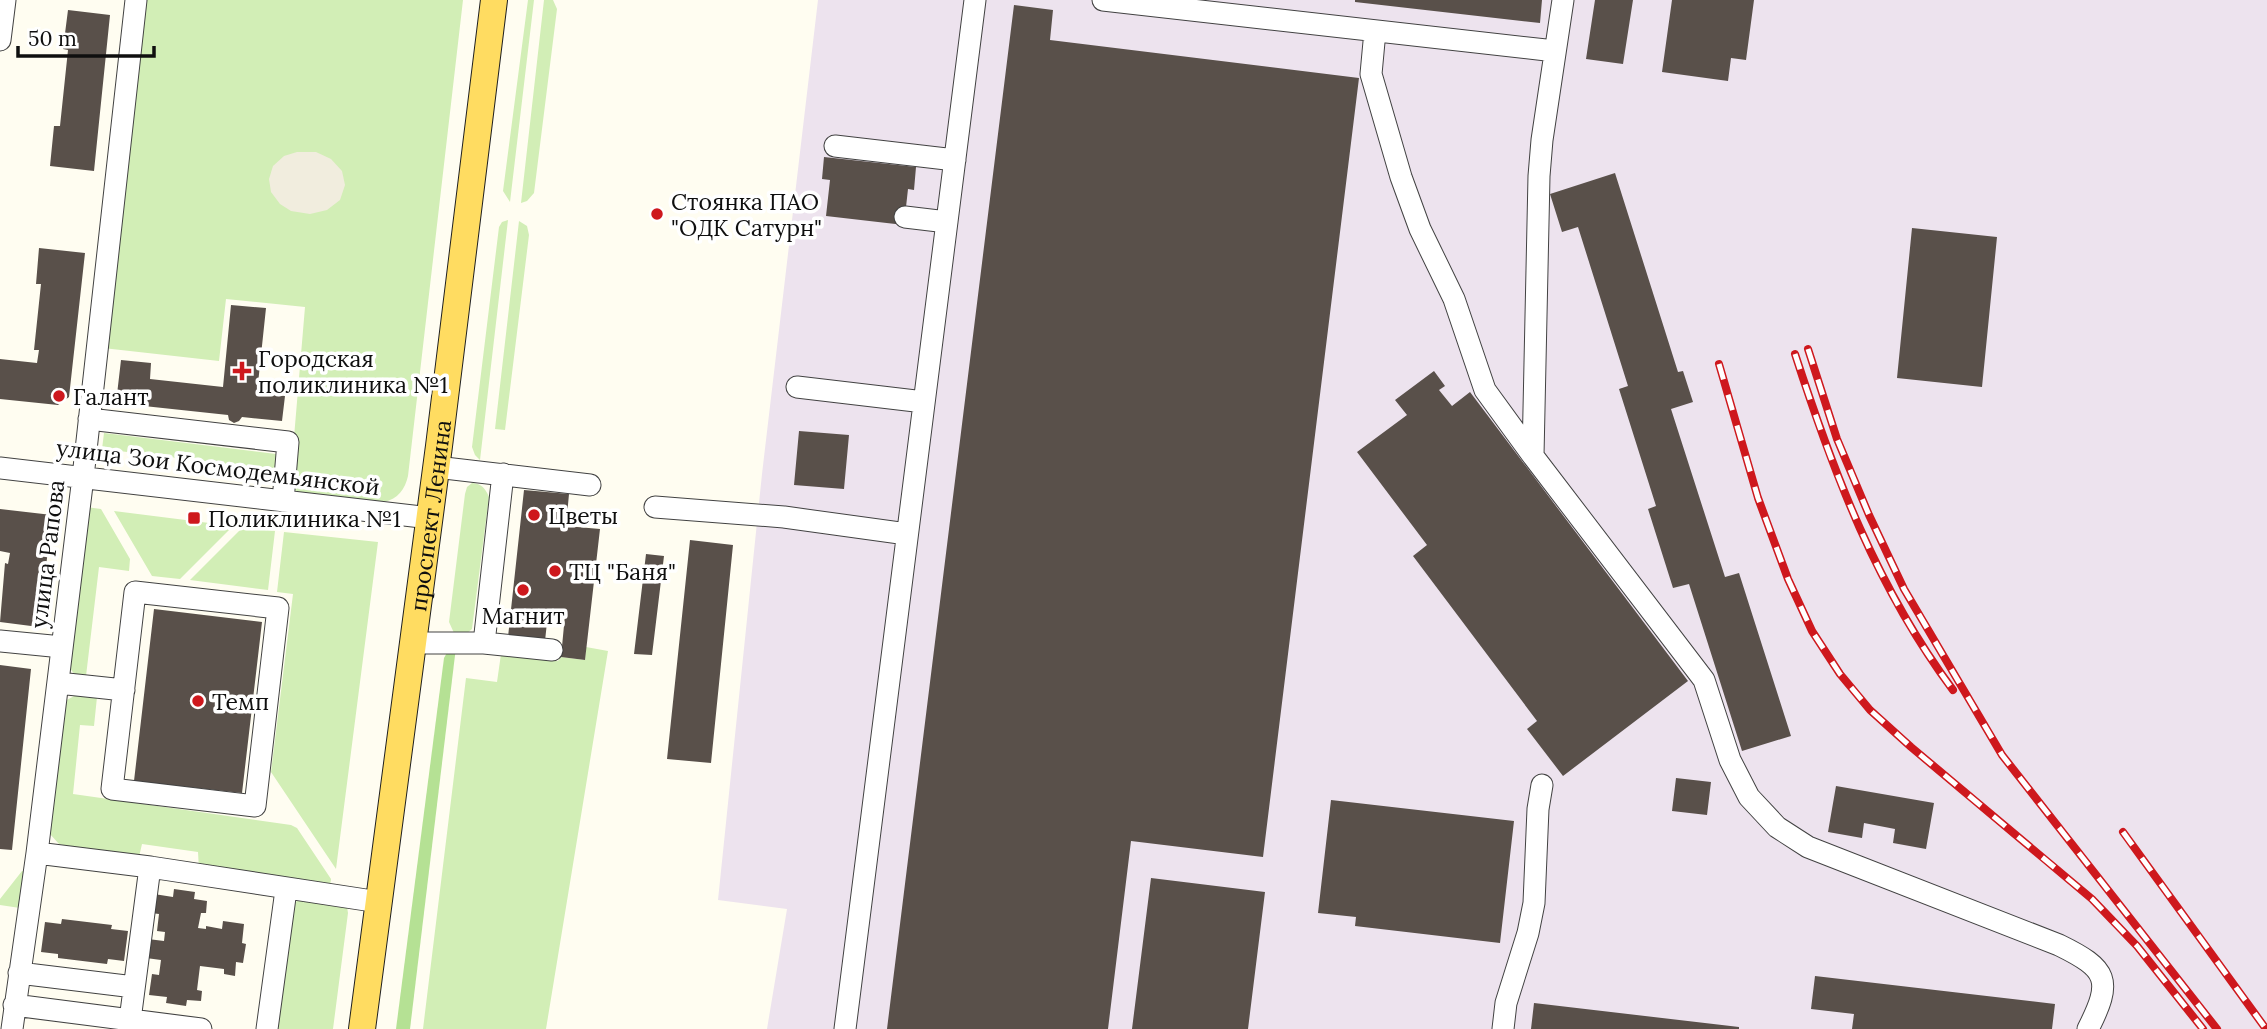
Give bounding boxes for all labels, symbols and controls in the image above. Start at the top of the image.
scale bar [18,14,154,58]
text: 50 m [28,25,77,52]
place label: Стоянка ПАО "ОДК Сатурн" [671,187,822,242]
marker: Стоянка ПАО "ОДК Сатурн" [649,206,665,222]
place label: Городская поликлиника №1 [258,344,448,399]
marker: Городская поликлиника №1 [232,361,252,381]
place label: Галант [73,382,149,411]
marker: Галант [51,388,67,404]
street label: проспект Ленина [403,418,457,613]
street label: улица Зои Космодемьянской [55,433,381,501]
street label: улица Рапова [24,478,71,630]
place label: Цветы [548,501,618,530]
place label: Поликлиника №1 [208,504,401,533]
marker: Цветы [526,507,542,523]
marker: Поликлиника №1 [186,510,202,526]
place label: ТЦ "Баня" [569,557,676,586]
marker: ТЦ "Баня" [547,563,563,579]
marker: Магнит [515,582,531,598]
place label: Магнит [481,601,565,630]
place label: Темп [212,687,269,716]
marker: Темп [190,693,206,709]

